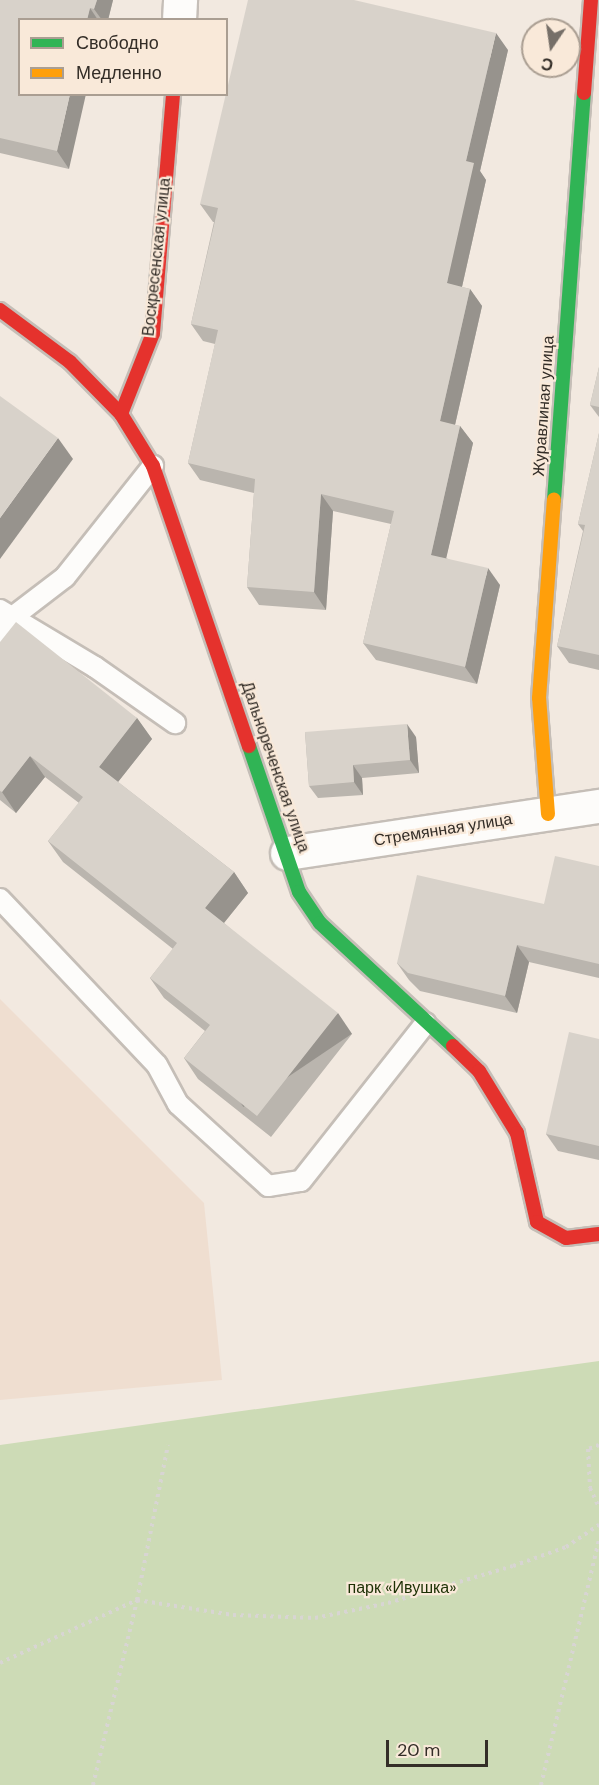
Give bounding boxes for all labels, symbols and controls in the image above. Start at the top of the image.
legend [18,18,228,96]
north arrow [521,18,581,78]
text: Свободно [76,31,159,55]
text: С [539,53,555,76]
text: Медленно [76,61,162,85]
street label: Воскресенская улица [139,177,175,337]
street label: Журавлиная улица [529,335,559,477]
street label: Дальнореченская улица [237,679,313,855]
street label: Стремянная улица [372,810,514,850]
park label: парк «Ивушка» [348,1578,456,1598]
scale bar [389,1728,491,1766]
text: 20 m [397,1738,440,1762]

